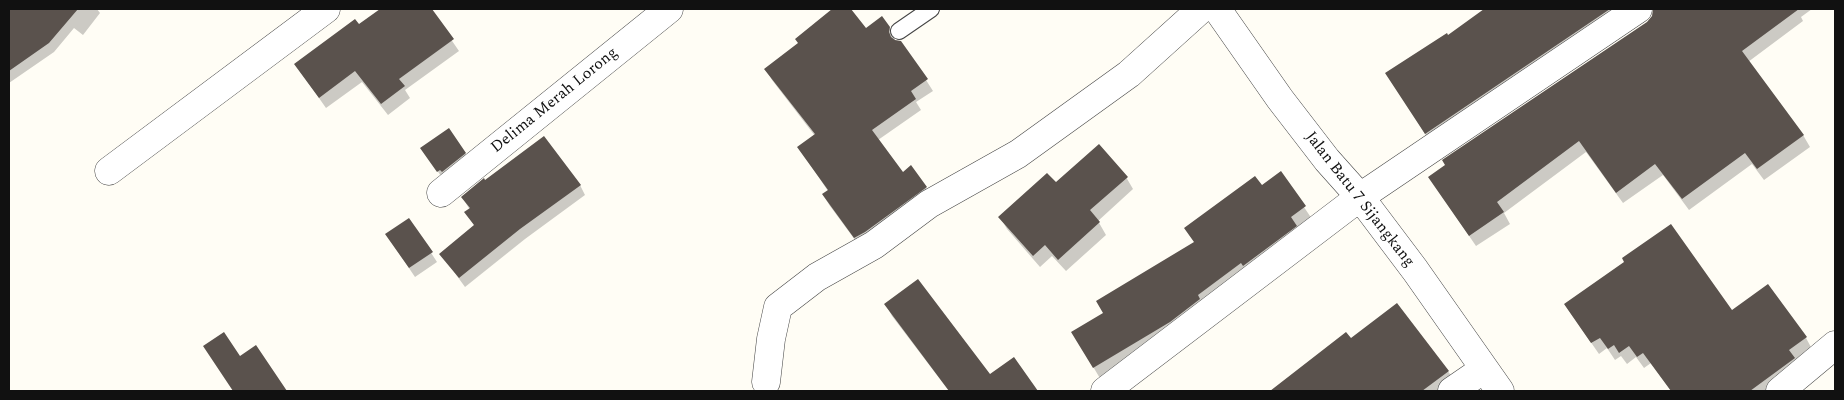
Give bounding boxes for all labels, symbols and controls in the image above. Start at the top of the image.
street label: Delima Merah Lorong [488,44,622,158]
street label: Jalan Batu 7 Sijangkang [1300,128,1418,272]

